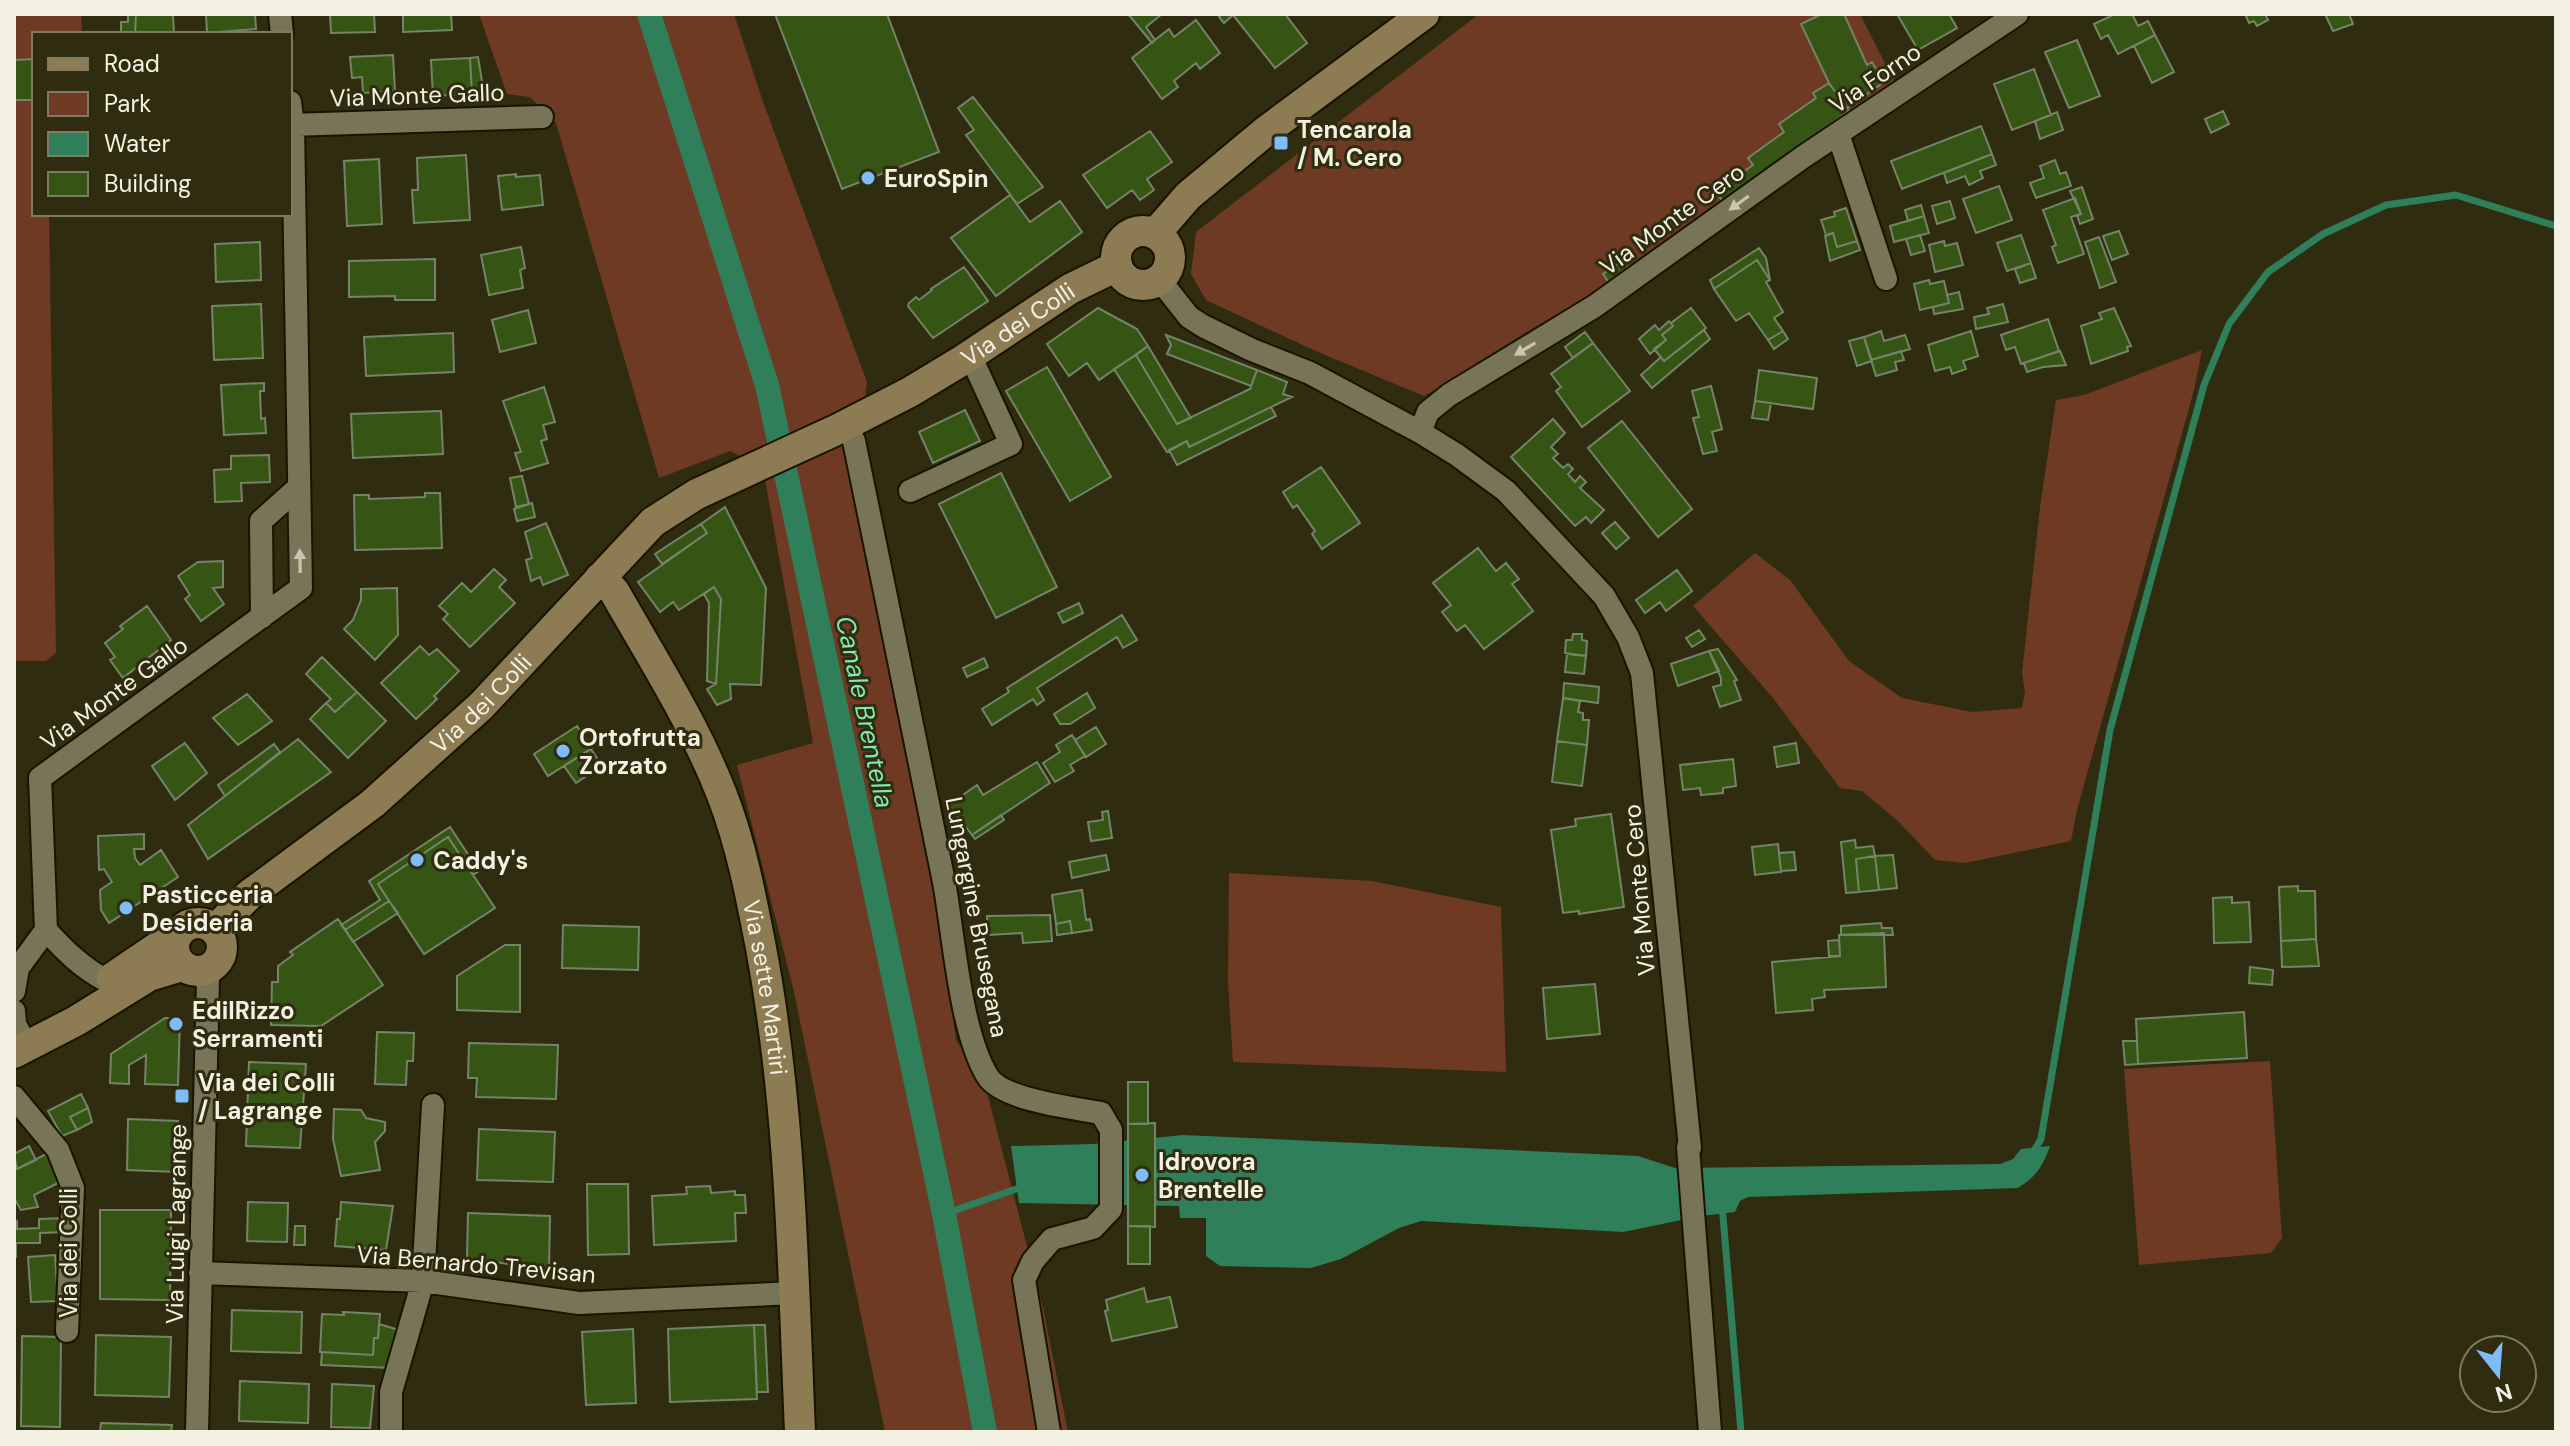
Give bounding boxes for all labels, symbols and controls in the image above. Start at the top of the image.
legend [32,32,292,216]
street label: Via Forno [1823,36,1927,120]
text: Road [104,48,160,79]
street label: Via Monte Gallo [329,76,505,114]
text: Park [104,88,151,119]
place label: Tencarola / M. Cero [1297,114,1412,173]
text: Water [104,128,170,159]
marker: Tencarola / M. Cero [1272,134,1290,152]
street label: Via Monte Cero [1593,156,1751,282]
place label: EuroSpin [884,163,989,194]
text: Building [104,168,191,199]
marker: EuroSpin [859,169,877,187]
one-way arrow [1729,195,1750,210]
street label: Via dei Colli [955,275,1080,373]
one-way arrow [1514,342,1535,357]
one-way arrow [294,548,306,573]
water label: Canale Brentella [828,613,902,811]
street label: Via Monte Gallo [34,629,194,757]
street label: Via dei Colli [423,647,538,760]
place label: Ortofrutta Zorzato [579,722,701,781]
marker: Ortofrutta Zorzato [554,742,572,760]
street label: Lungargine Brusegana [938,794,1016,1040]
street label: Via Monte Cero [1616,803,1662,977]
place label: Caddy's [433,845,528,876]
marker: Caddy's [408,851,426,869]
place label: Pasticceria Desideria [142,879,273,938]
street label: Via sette Martiri [736,897,795,1077]
marker: Pasticceria Desideria [117,899,135,917]
place label: EdilRizzo Serramenti [192,995,323,1054]
marker: EdilRizzo Serramenti [167,1015,185,1033]
place label: Via dei Colli / Lagrange [198,1067,335,1126]
marker: Via dei Colli / Lagrange [173,1087,191,1105]
street label: Via Luigi Lagrange [159,1124,193,1324]
place label: Idrovora Brentelle [1158,1146,1264,1205]
marker: Idrovora Brentelle [1133,1166,1151,1184]
street label: Via dei Colli [53,1188,84,1318]
street label: Via Bernardo Trevisan [355,1238,597,1290]
north arrow [2458,1334,2538,1414]
text: N [2492,1376,2516,1409]

